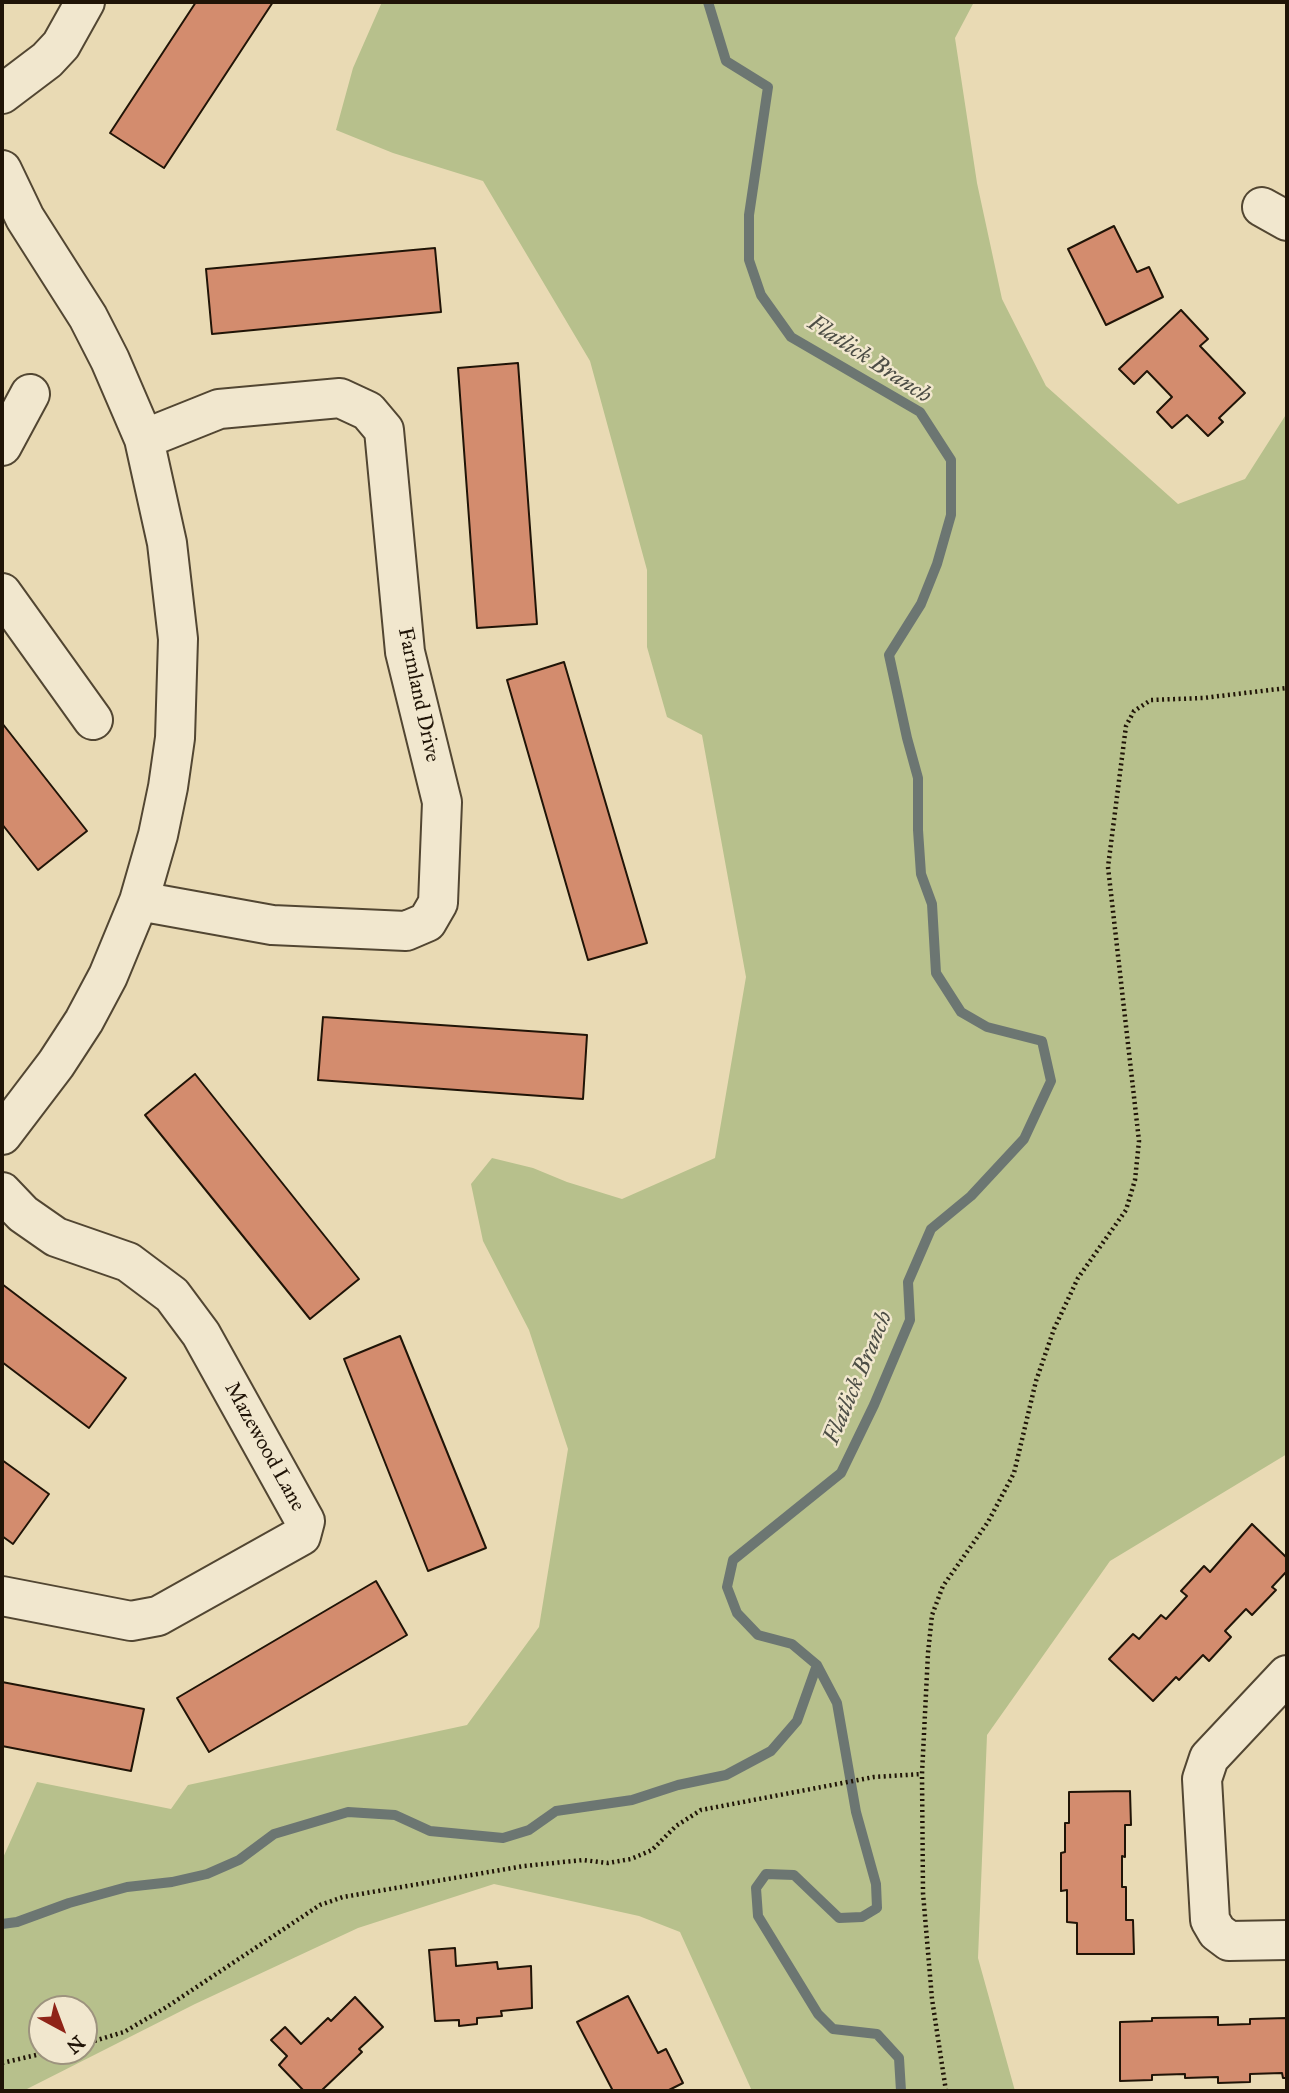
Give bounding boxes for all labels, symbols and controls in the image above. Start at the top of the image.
water label: Flatlick Branch [802,310,936,410]
street label: Farmland Drive [391,625,445,765]
water label: Flatlick Branch [819,1307,899,1449]
street label: Mazewood Lane [218,1378,310,1516]
north arrow [28,1995,98,2065]
text: N [62,2031,89,2059]

